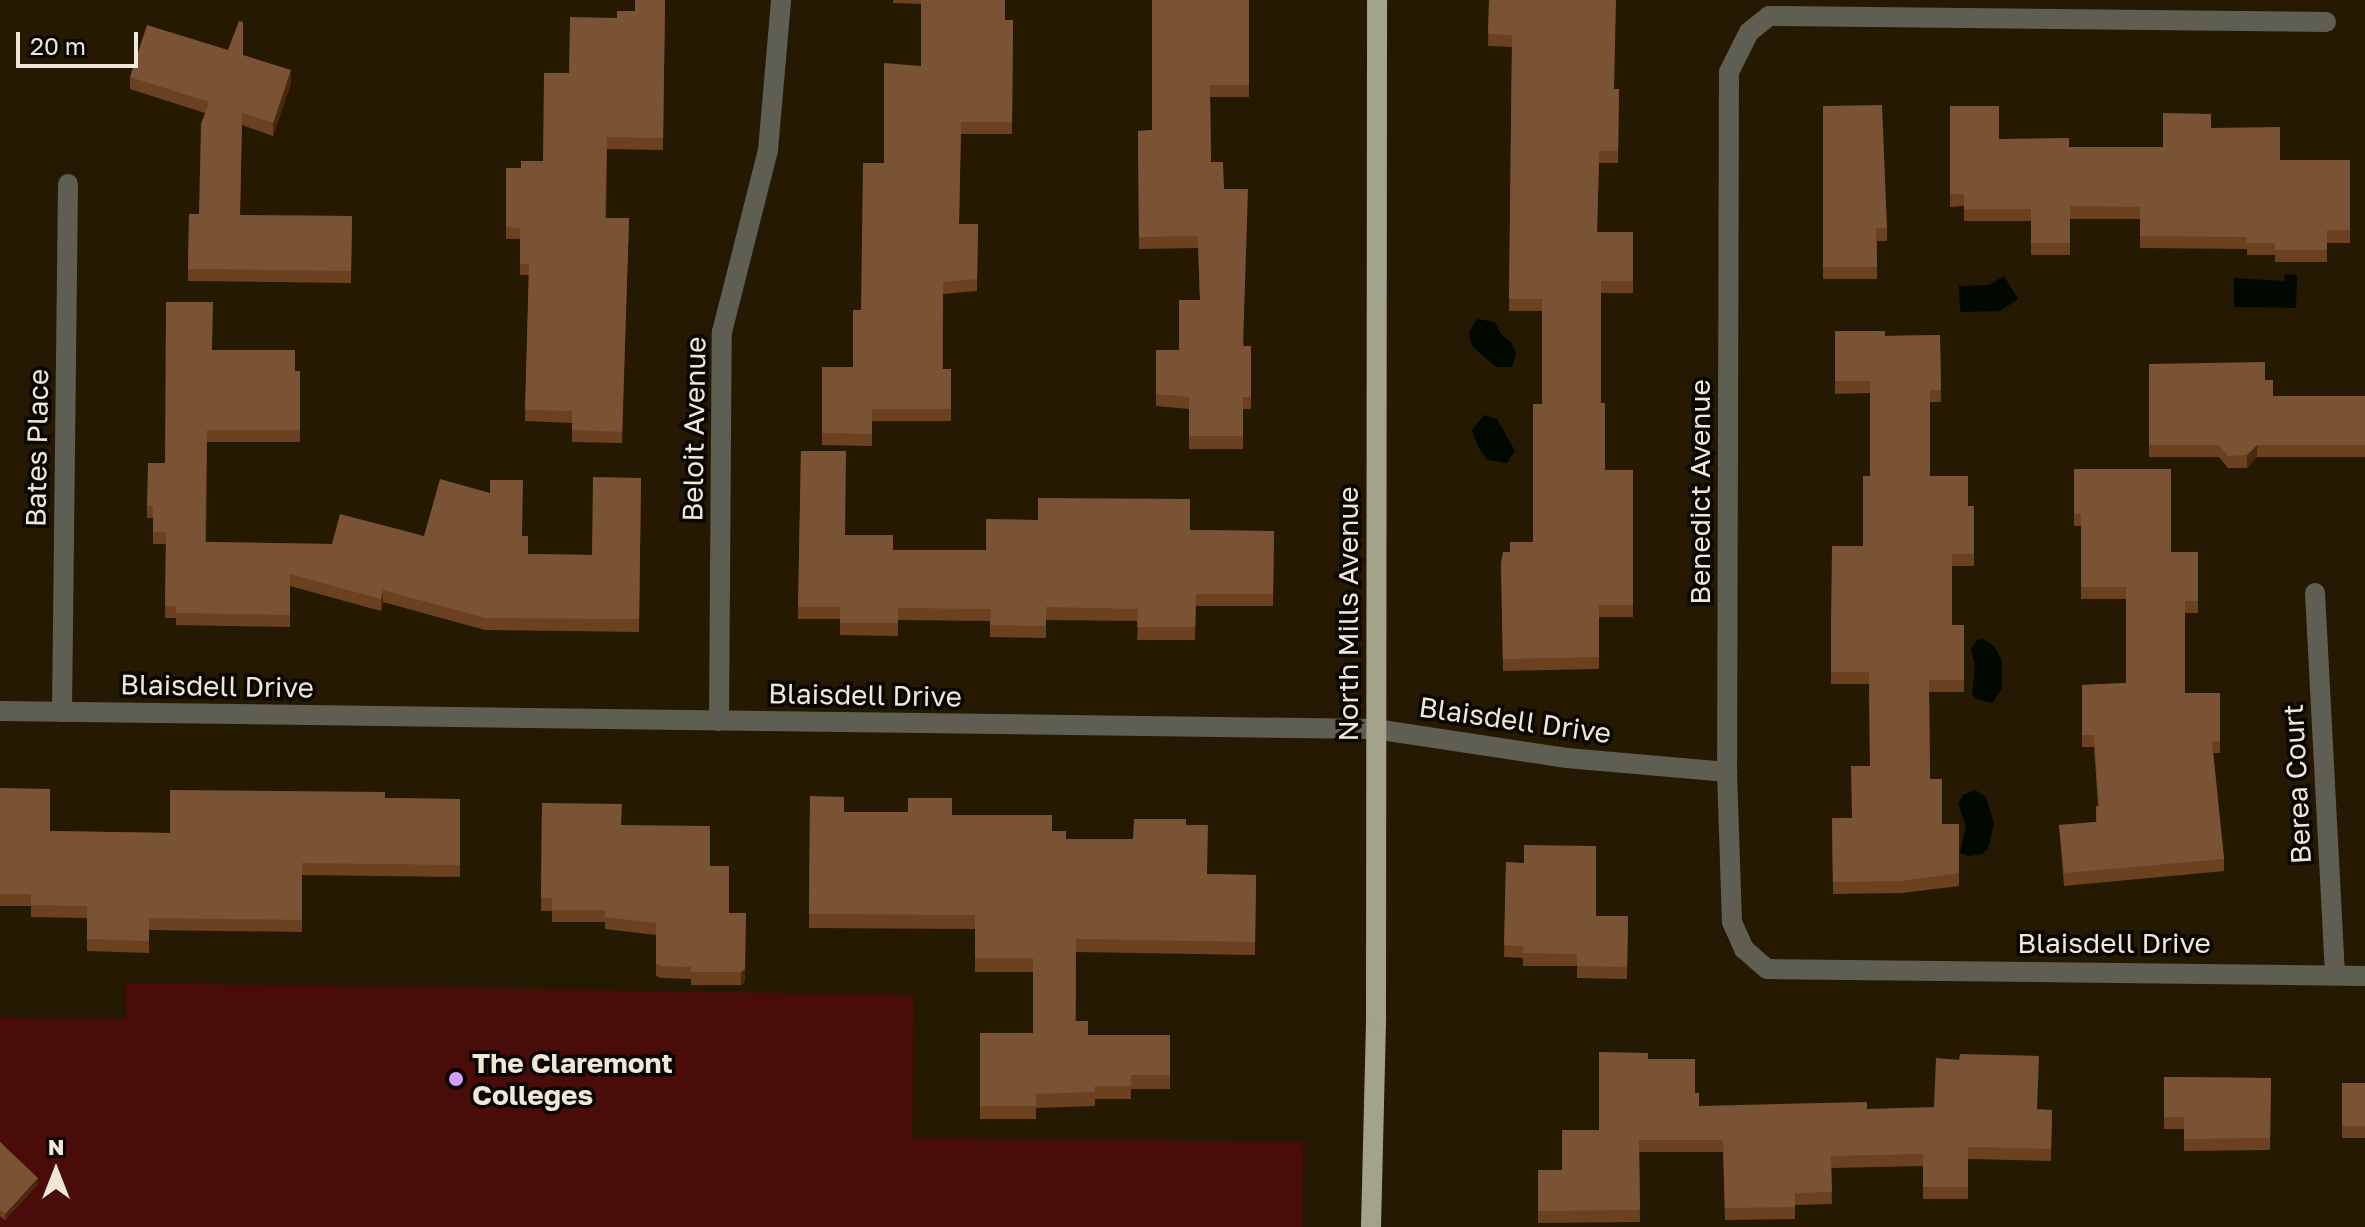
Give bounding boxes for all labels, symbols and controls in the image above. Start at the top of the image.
scale bar [20,16,142,66]
text: 20 m [30,31,86,60]
street label: Beloit Avenue [676,336,712,522]
street label: Bates Place [19,369,55,527]
street label: Benedict Avenue [1683,379,1717,605]
street label: North Mills Avenue [1331,486,1365,742]
street label: Blaisdell Drive [120,668,314,704]
street label: Blaisdell Drive [768,677,962,713]
street label: Blaisdell Drive [1417,690,1613,750]
street label: Berea Court [2276,703,2318,865]
street label: Blaisdell Drive [2017,926,2211,960]
place label: The Claremont Colleges [472,1046,673,1112]
marker: The Claremont Colleges [447,1070,465,1088]
north arrow [16,1131,96,1211]
text: N [48,1133,64,1160]

